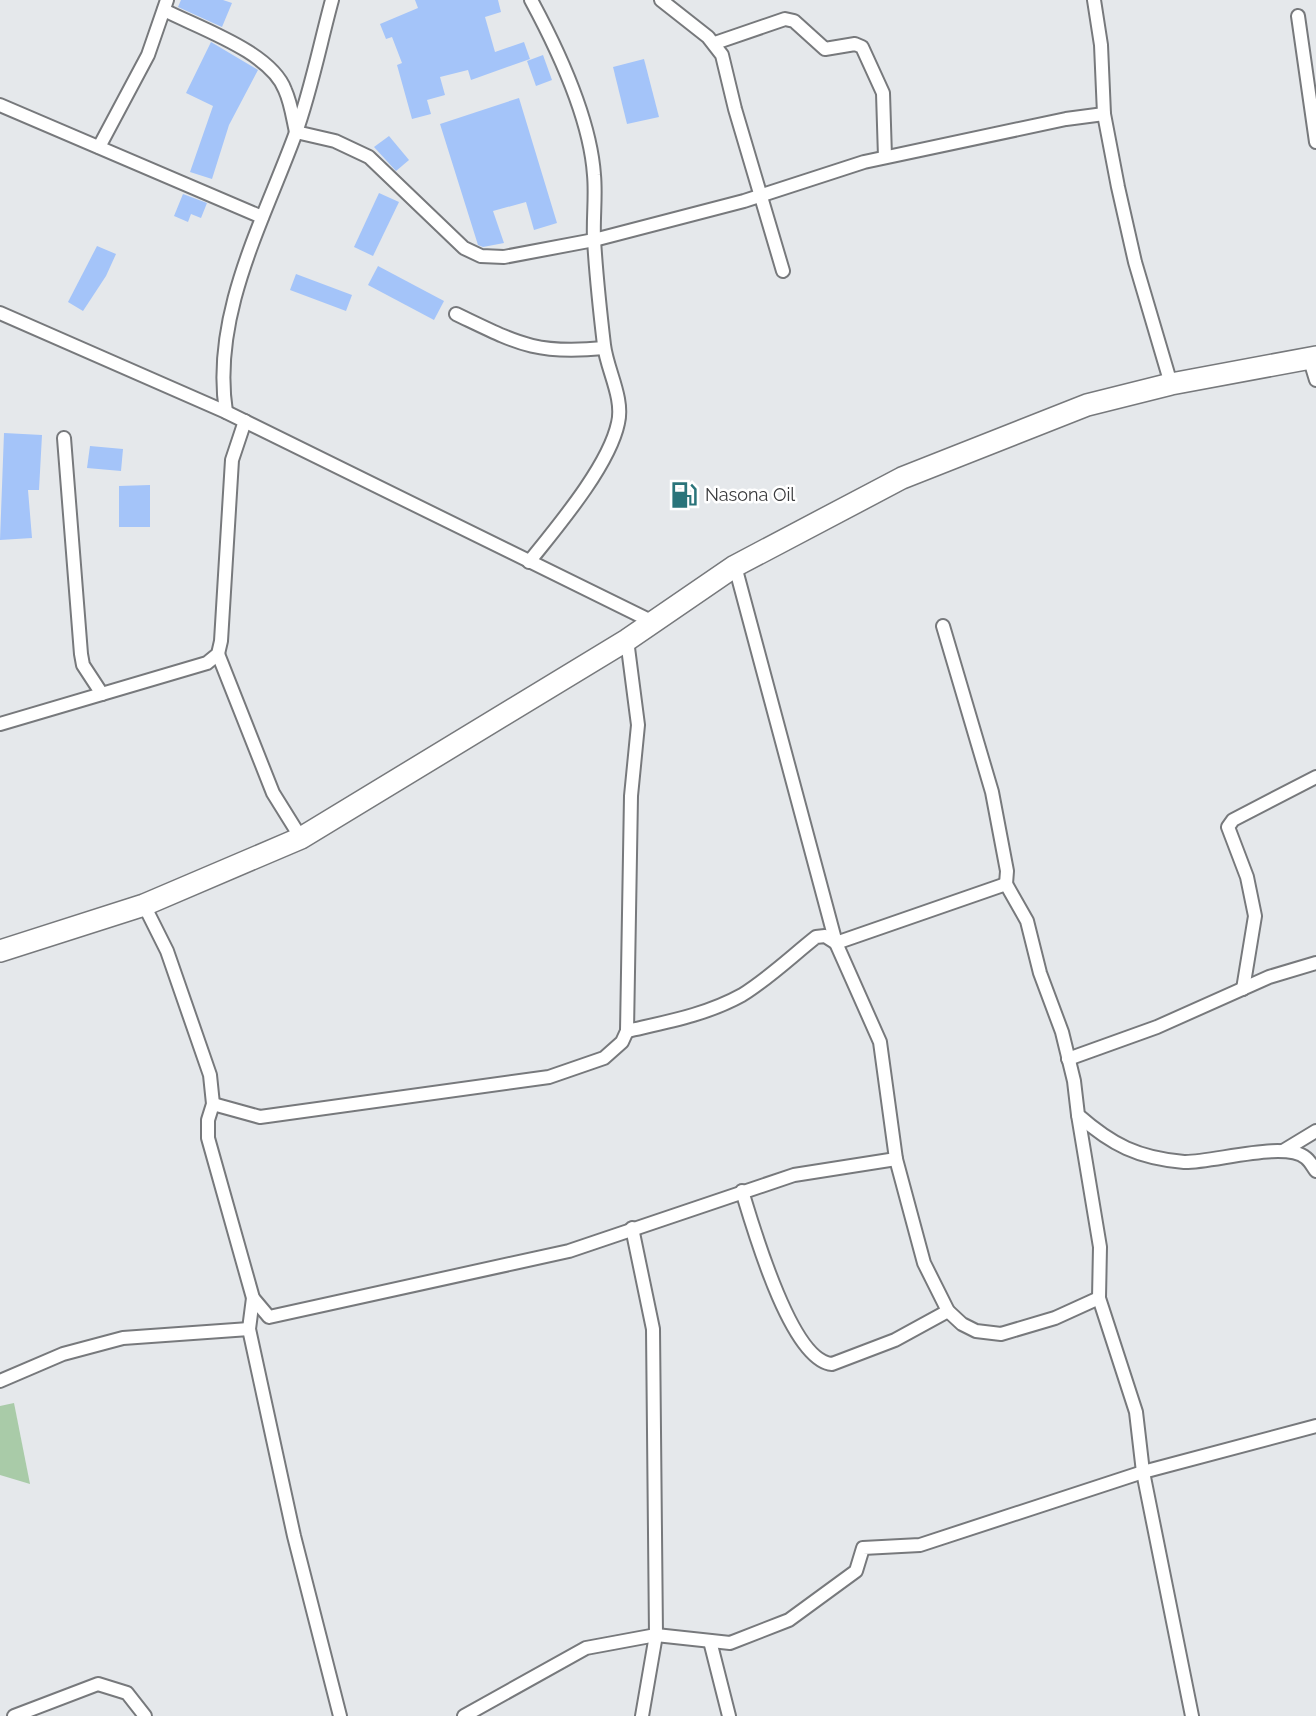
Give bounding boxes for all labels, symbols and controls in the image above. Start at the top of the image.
fuel station icon: Nasona Oil [669,480,699,510]
place label: Nasona Oil [705,484,795,505]

